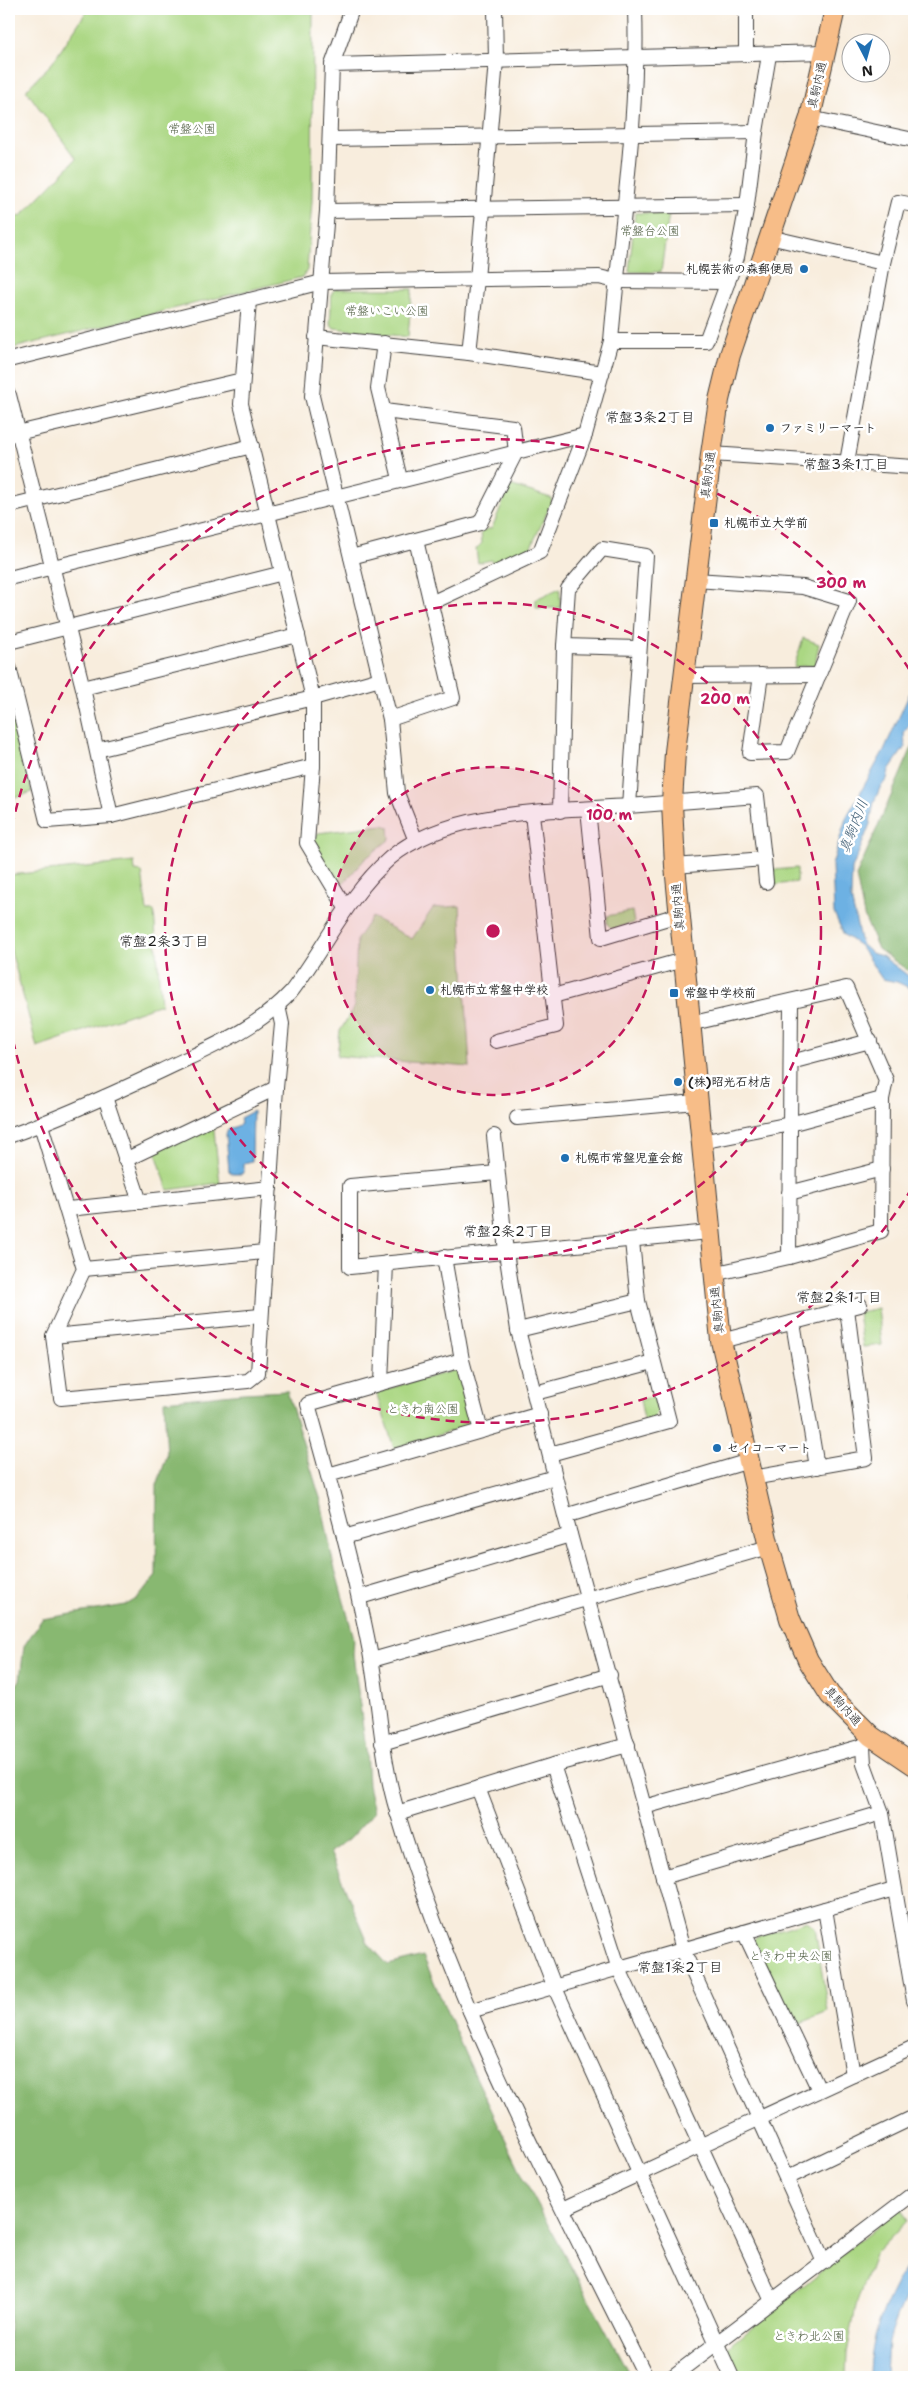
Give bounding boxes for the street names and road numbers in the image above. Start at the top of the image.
street label: 真駒内通 [804,60,830,110]
street label: 真駒内通 [697,450,719,500]
street label: 真駒内通 [668,882,688,932]
street label: 真駒内通 [707,1285,727,1335]
street label: 真駒内通 [821,1683,865,1729]

